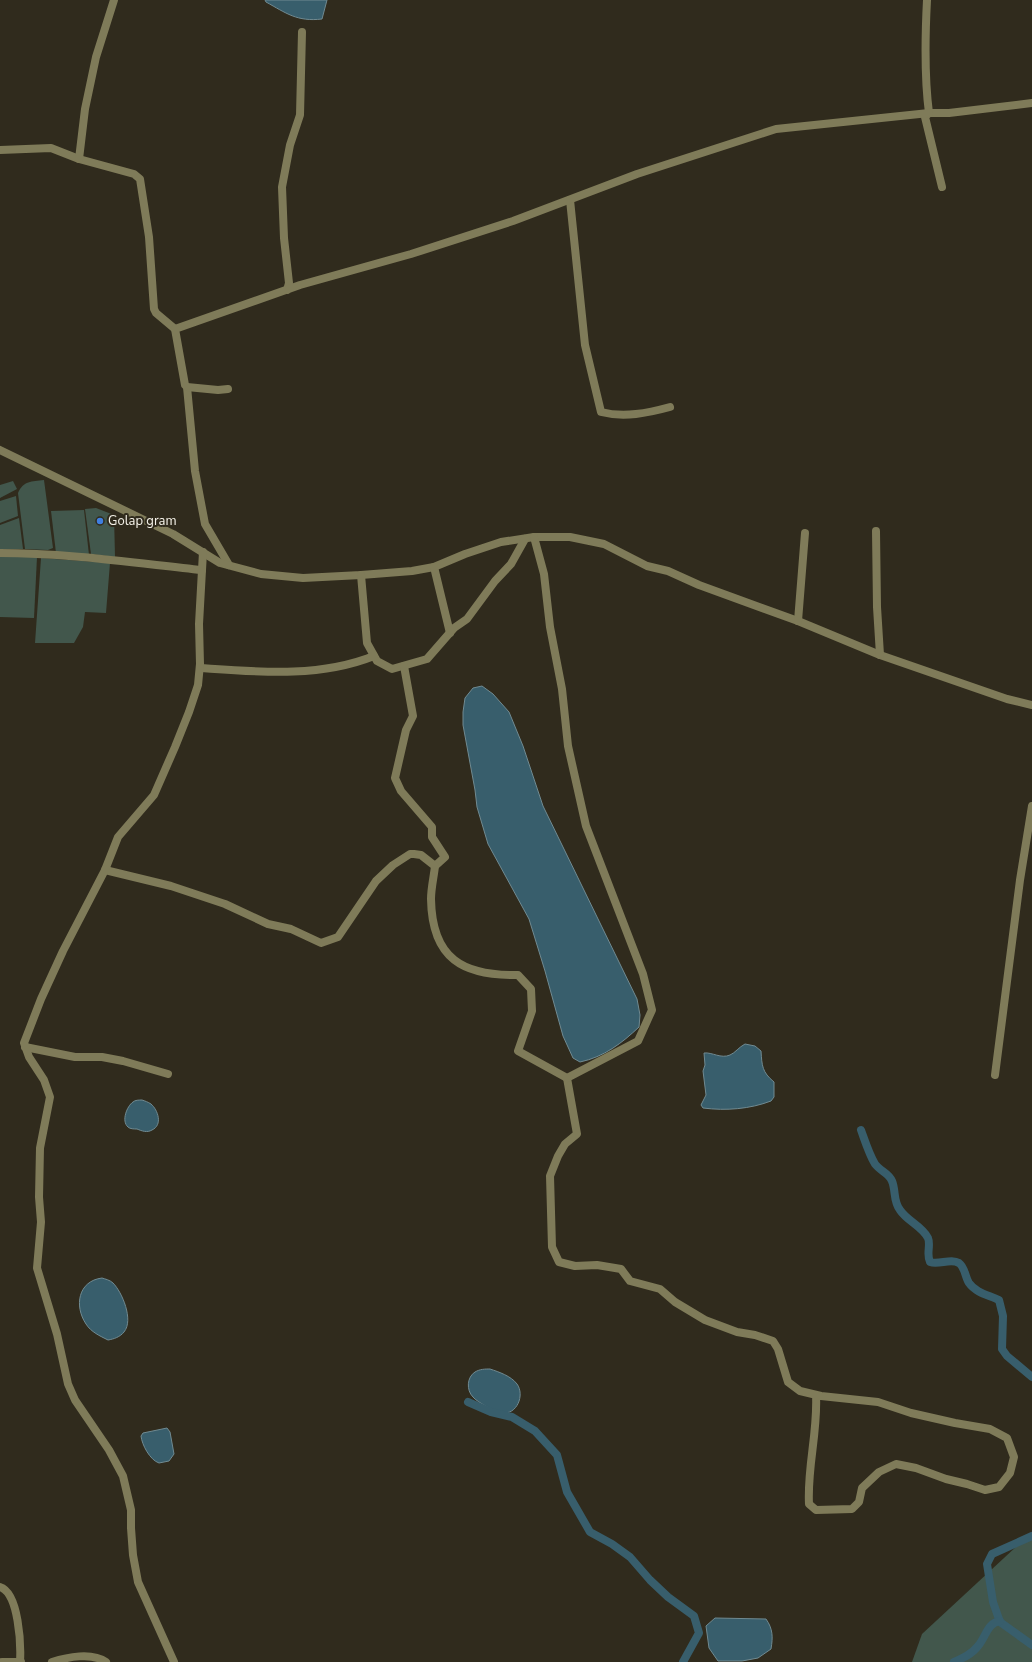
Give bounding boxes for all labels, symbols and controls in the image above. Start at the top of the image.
place label: Golap gram [108,512,177,530]
marker: Golap gram [95,516,105,526]

